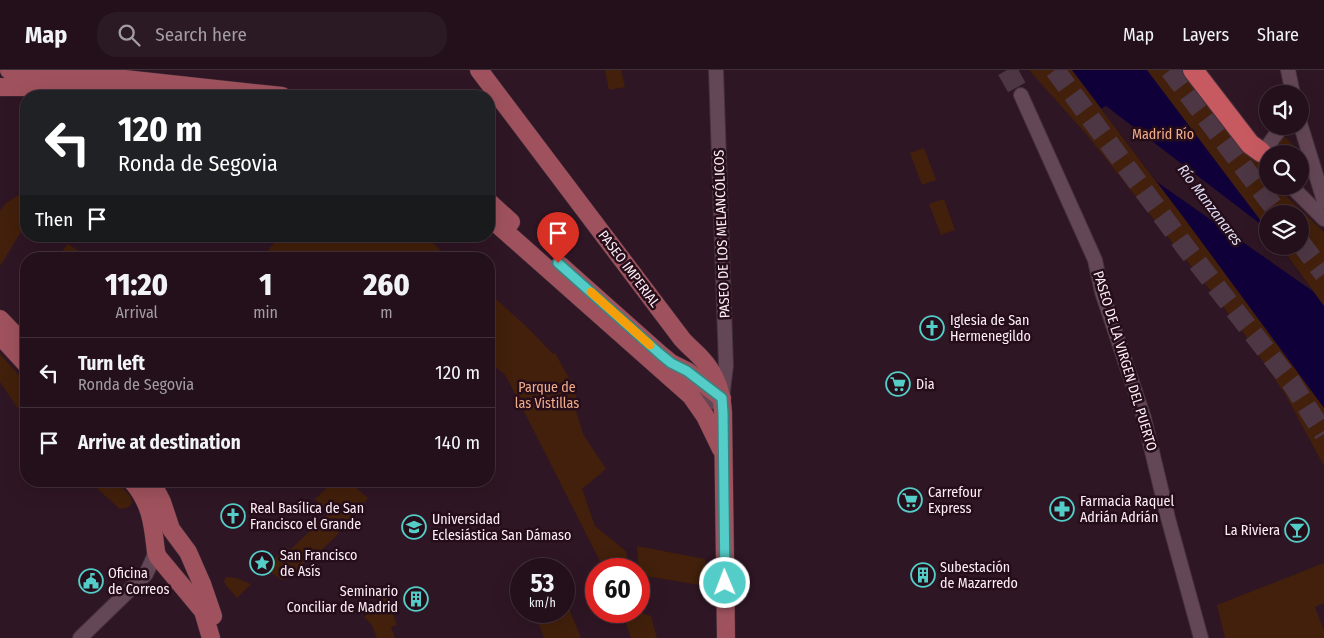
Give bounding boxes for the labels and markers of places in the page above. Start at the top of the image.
pin [537,212,579,263]
place label: Iglesia de San Hermenegildo [950,312,1031,345]
church icon: Iglesia de San Hermenegildo [919,315,945,341]
supermarket icon: Dia [885,371,911,397]
place label: Dia [916,376,935,393]
place label: Carrefour Express [928,484,982,517]
supermarket icon: Carrefour Express [897,487,923,513]
place label: Farmacia Raquel Adrián Adrián [1080,493,1174,526]
pharmacy icon: Farmacia Raquel Adrián Adrián [1049,496,1075,522]
place label: Real Basílica de San Francisco el Grande [250,500,364,533]
church icon: Real Basílica de San Francisco el Grande [220,503,246,529]
place label: Universidad Eclesiástica San Dámaso [432,511,571,544]
school or university icon: Universidad Eclesiástica San Dámaso [401,514,427,540]
bar icon: La Riviera [1284,517,1310,543]
place label: La Riviera [1225,522,1280,539]
place label: San Francisco de Asís [280,547,357,580]
place icon: San Francisco de Asís [249,550,275,576]
place label: Subestación de Mazarredo [940,559,1018,592]
building icon: Subestación de Mazarredo [910,562,936,588]
place label: Oficina de Correos [108,565,170,598]
public building icon: Oficina de Correos [78,568,104,594]
place label: Seminario Conciliar de Madrid [287,583,398,616]
building icon: Seminario Conciliar de Madrid [403,586,429,612]

